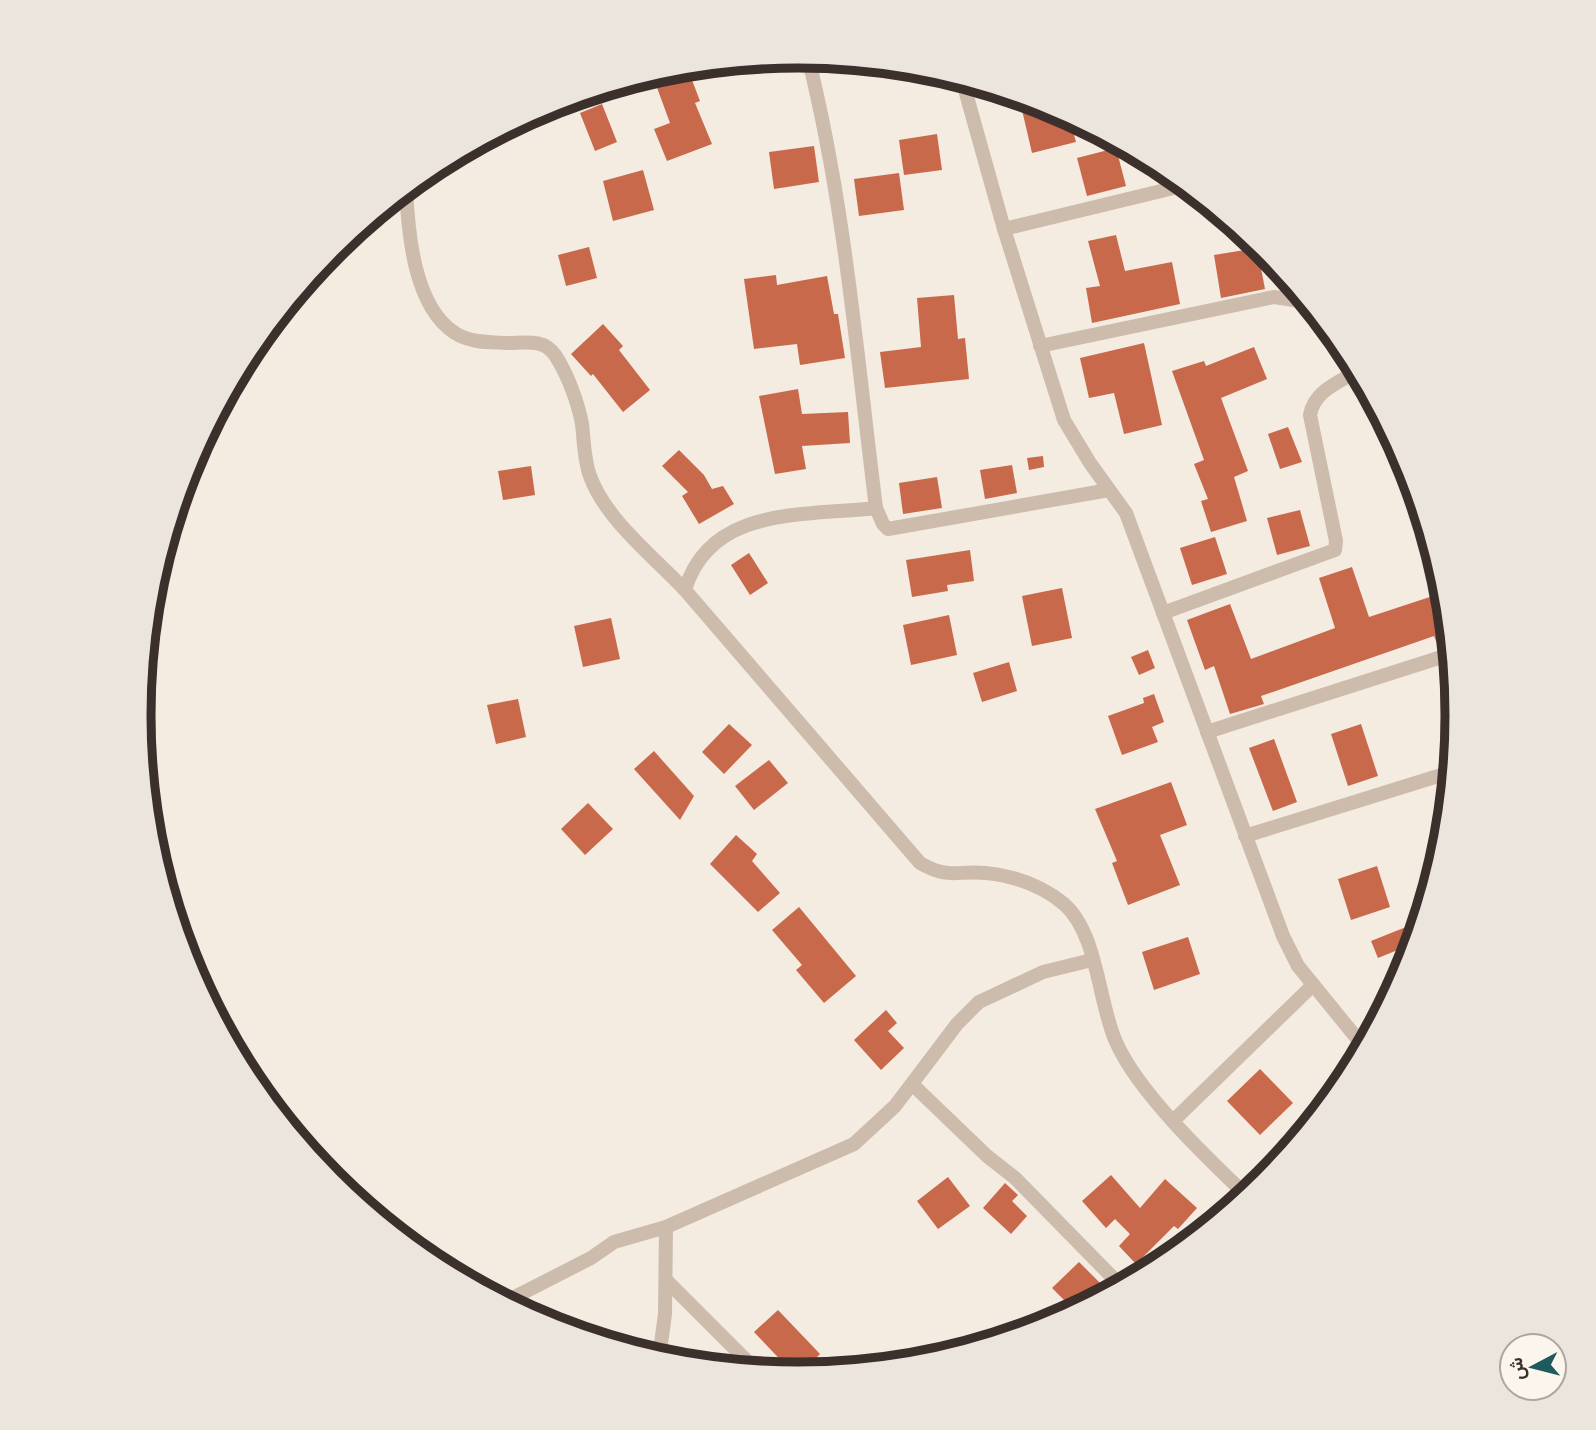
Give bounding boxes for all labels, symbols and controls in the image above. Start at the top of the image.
north arrow [1498,1332,1568,1402]
text: ش [1502,1356,1530,1382]

